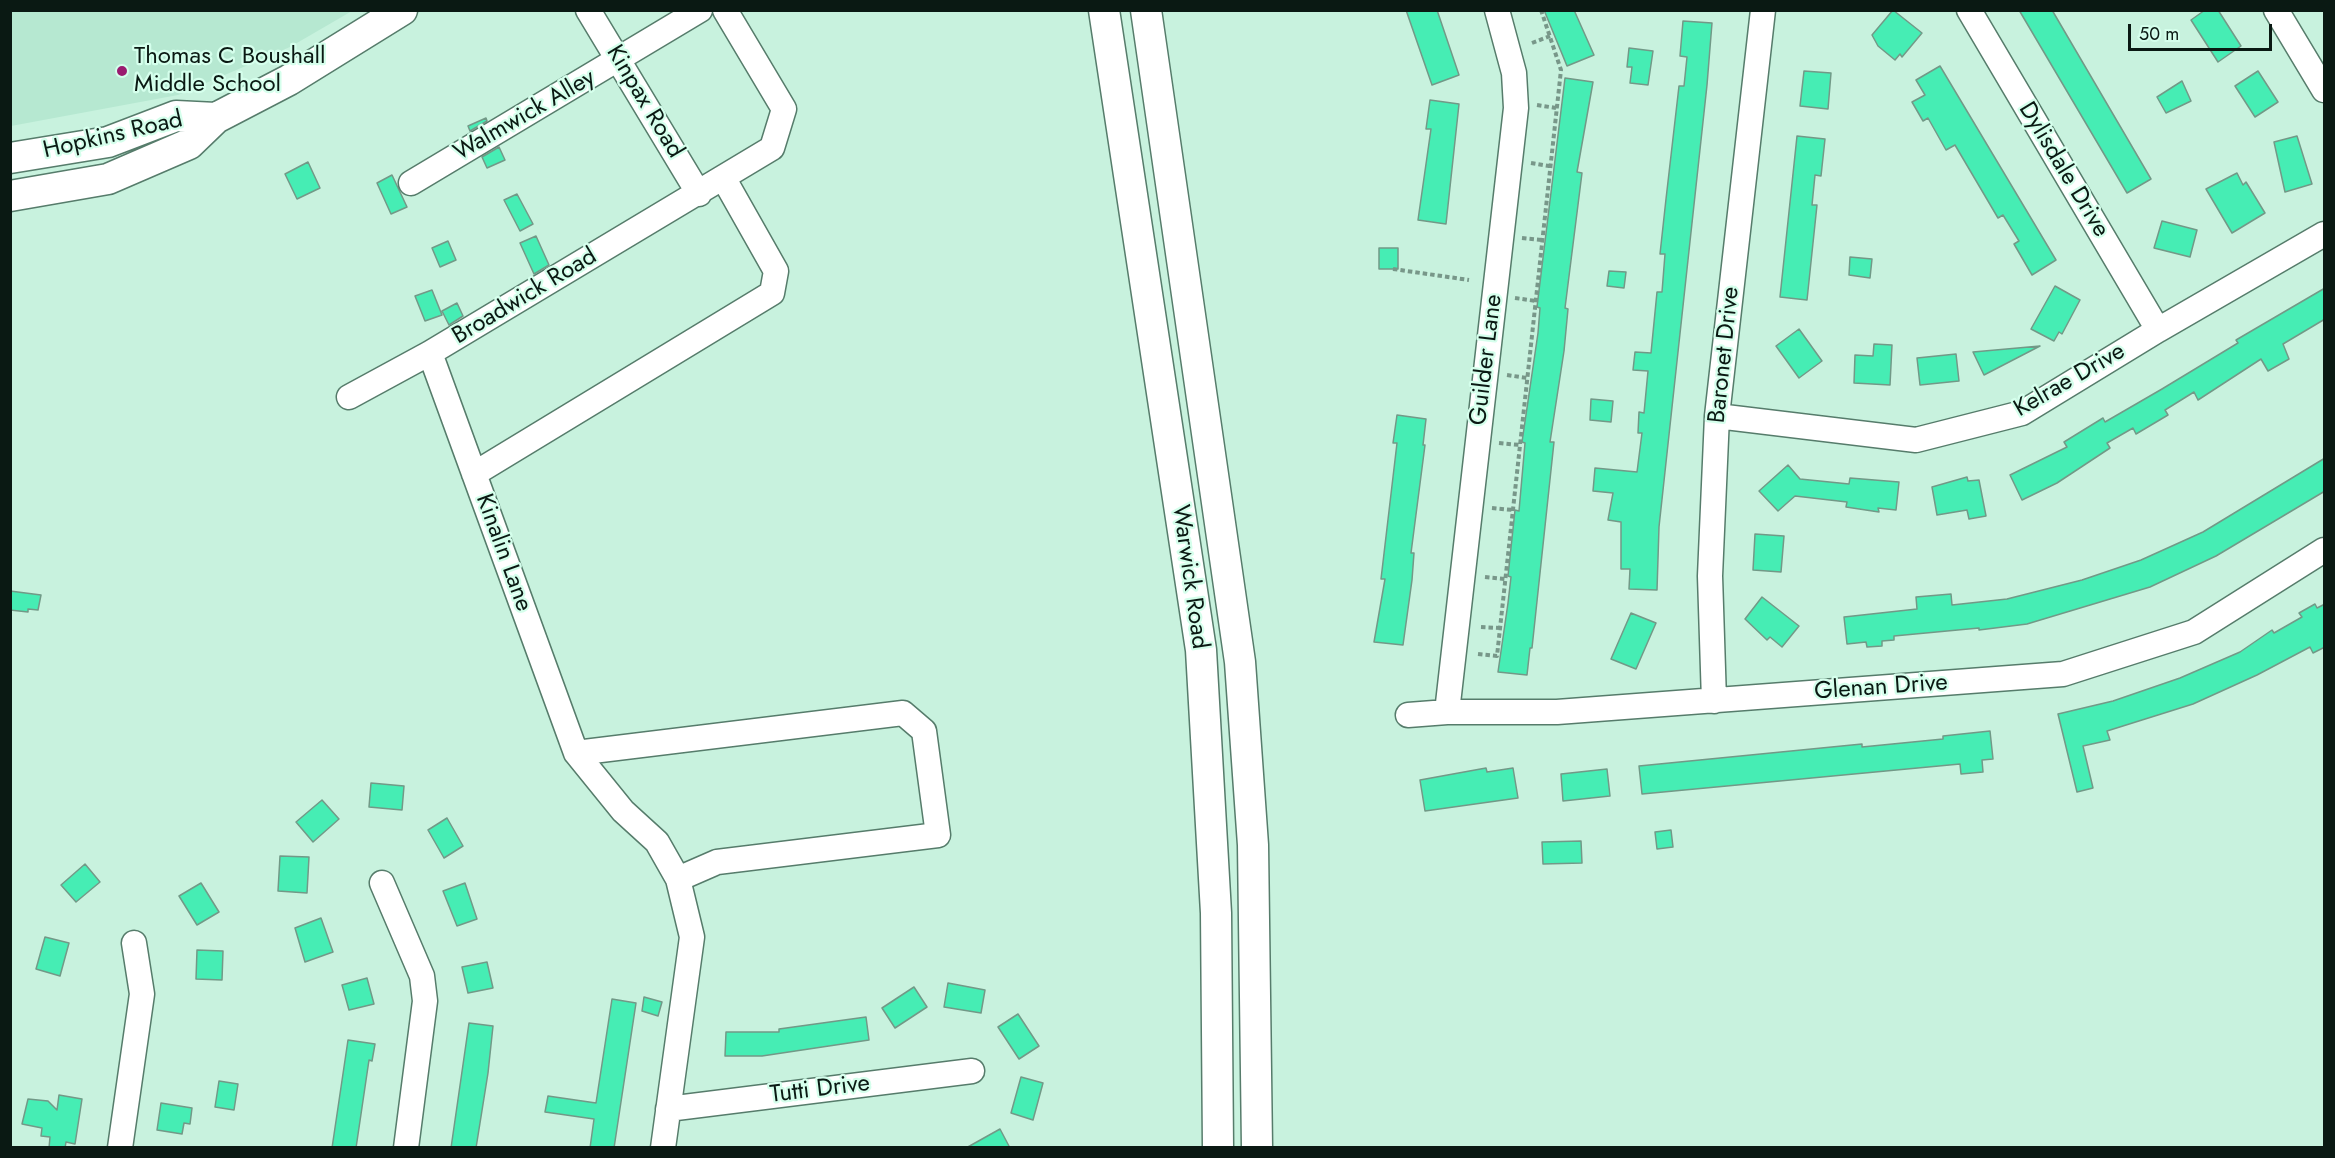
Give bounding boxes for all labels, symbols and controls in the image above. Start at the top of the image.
scale bar [2131,12,2275,50]
text: 50 m [2139,21,2179,47]
street label: Kinpax Road [599,40,689,164]
place label: Thomas C Boushall Middle School [134,43,326,99]
marker: Thomas C Boushall Middle School [115,64,129,78]
street label: Walmwick Alley [449,64,601,168]
street label: Dylisdale Drive [2011,97,2115,243]
street label: Hopkins Road [41,106,185,166]
street label: Broadwick Road [448,243,602,351]
street label: Baronet Drive [1704,285,1746,425]
street label: Guilder Lane [1465,293,1509,427]
street label: Kelrae Drive [2009,338,2131,424]
street label: Kinalin Lane [468,490,538,616]
street label: Warwick Road [1165,503,1213,651]
street label: Glenan Drive [1813,669,1949,707]
street label: Tutti Drive [769,1070,871,1110]

